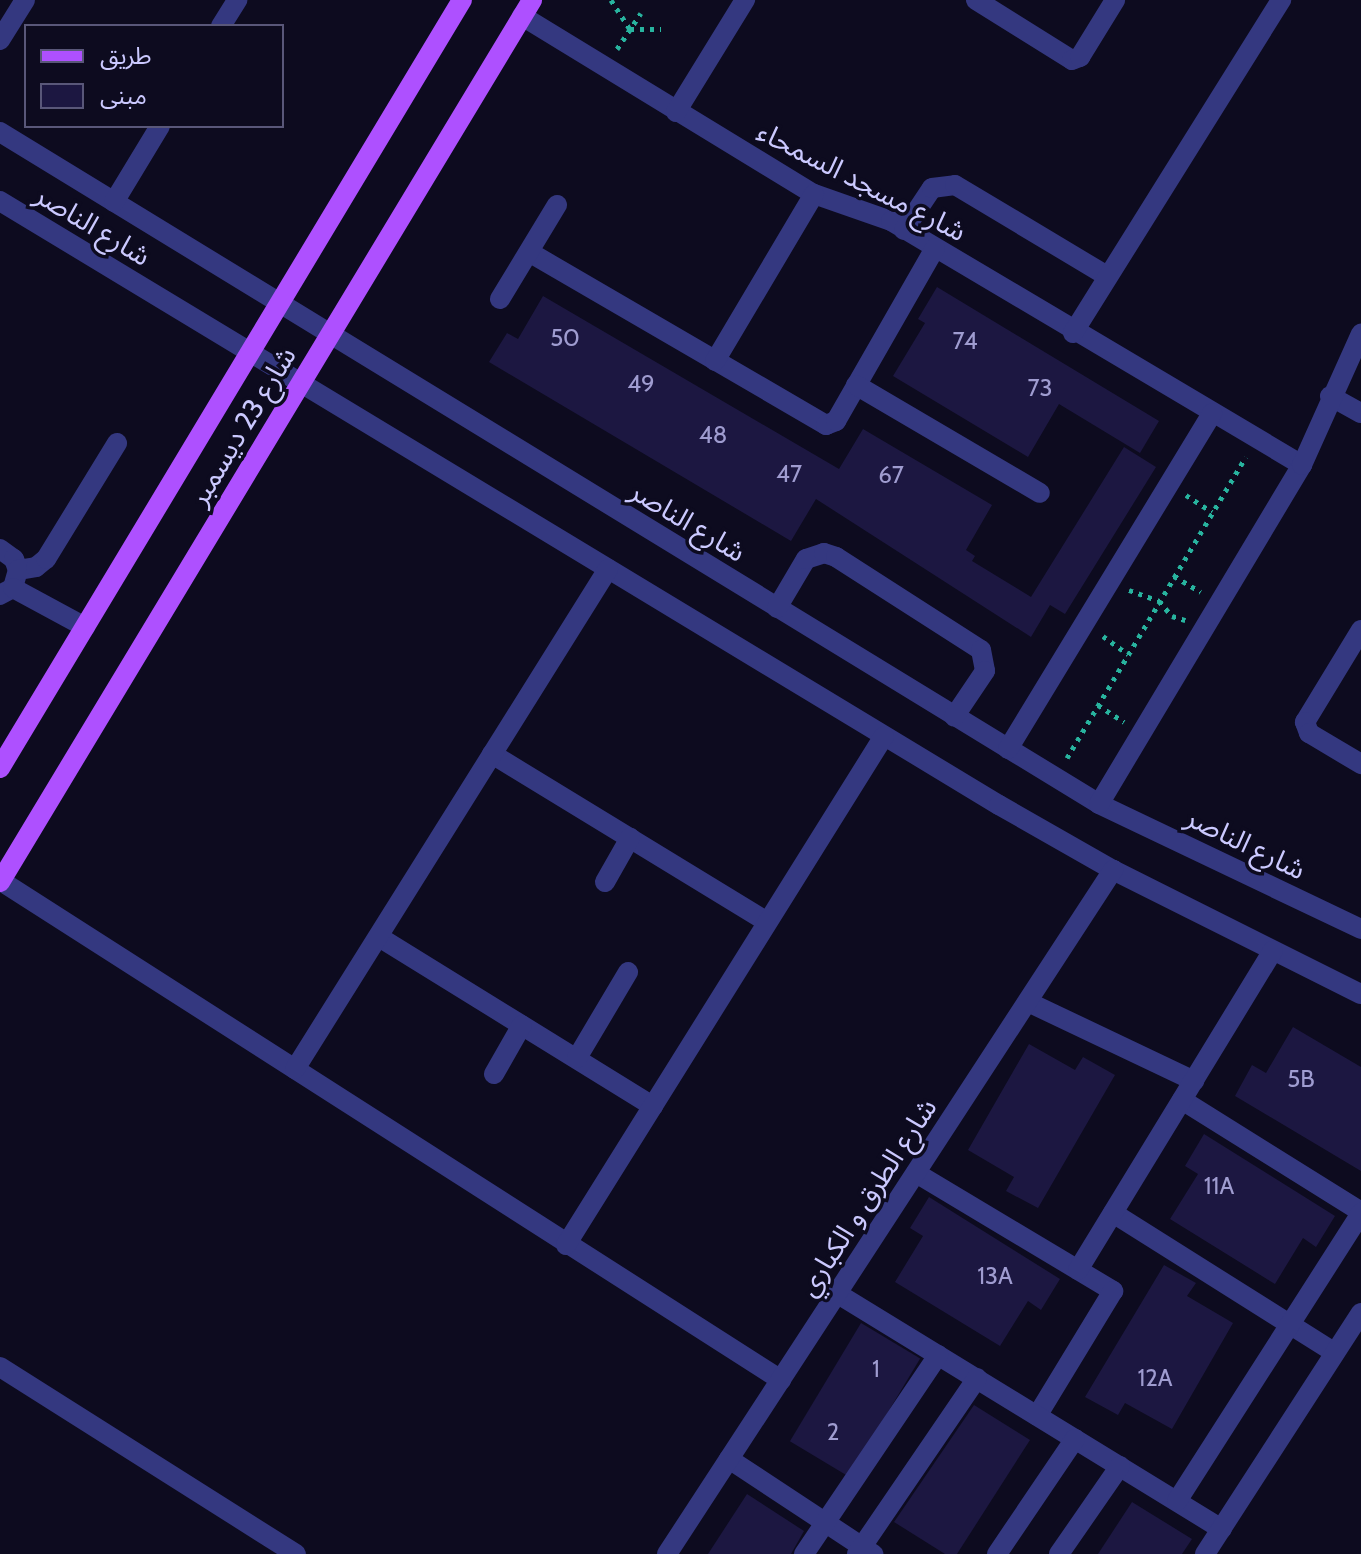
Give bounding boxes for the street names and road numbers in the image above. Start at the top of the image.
street label: شارع مسجد السمحاء [752,114,972,248]
street label: شارع الناصر [29,177,157,273]
street label: شارع 23 ديسمبر [181,340,303,512]
street label: شارع الناصر [624,473,752,569]
street label: شارع الناصر [1181,800,1311,886]
street label: شارع الطرق و الكباري [790,1092,944,1302]

